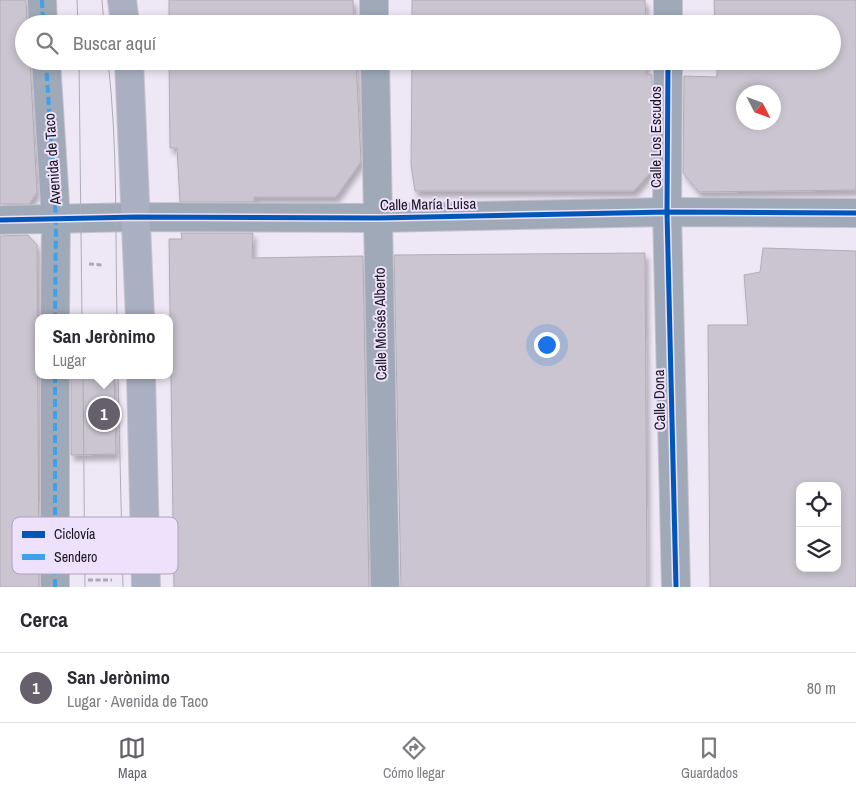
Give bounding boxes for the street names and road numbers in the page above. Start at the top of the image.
street label: Calle Los Escudos [645,86,666,188]
street label: Avenida de Taco [38,112,66,206]
street label: Calle María Luisa [380,193,477,215]
street label: Calle Moisés Alberto [369,267,391,381]
street label: Calle Dona [648,369,670,431]

